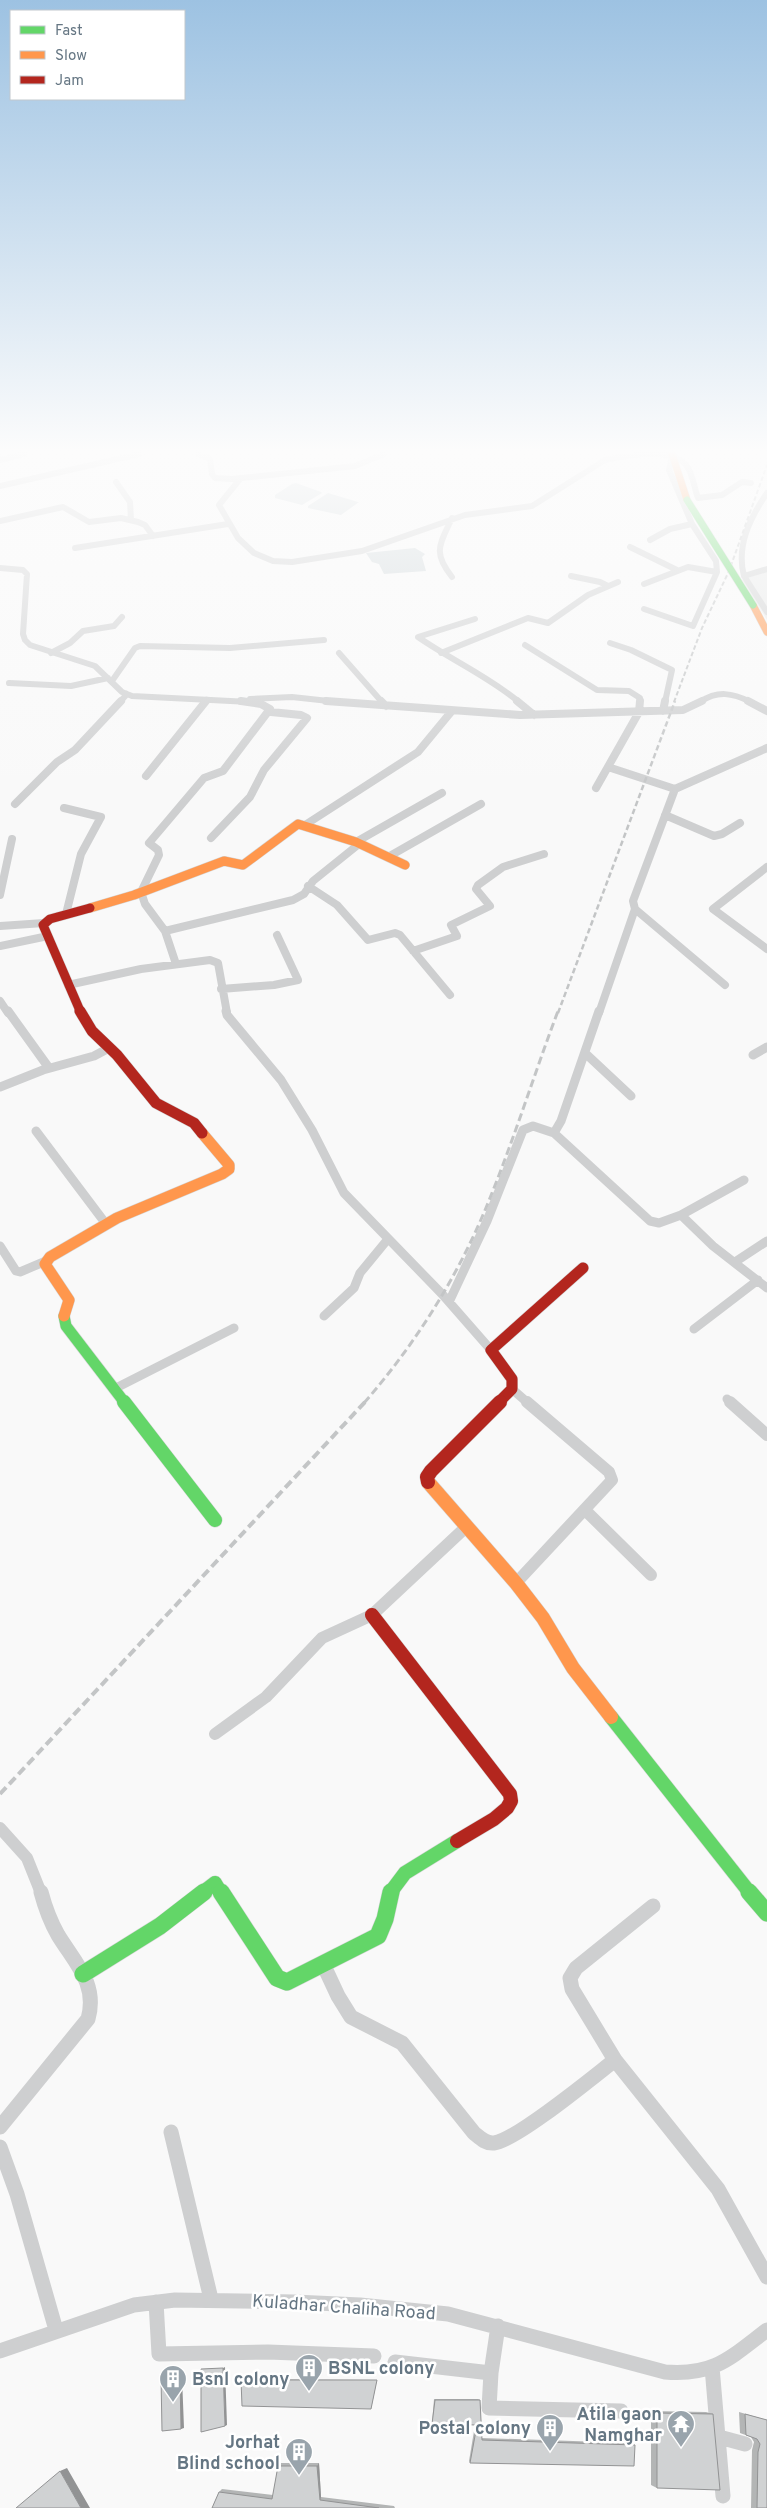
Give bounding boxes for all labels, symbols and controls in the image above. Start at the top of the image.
legend [10,10,185,100]
text: Fast [55,22,83,41]
text: Slow [55,47,87,66]
text: Jam [55,72,84,91]
street label: Kuladhar Chaliha Road [251,2291,436,2326]
building icon: BSNL colony [294,2353,324,2392]
place label: BSNL colony [328,2358,435,2381]
building icon: Bsnl colony [158,2364,188,2403]
place label: Bsnl colony [192,2369,290,2392]
place label: Atila gaon Namghar [577,2404,662,2448]
temple icon: Atila gaon Namghar [666,2409,696,2448]
building icon: Postal colony [535,2413,565,2452]
place label: Postal colony [418,2418,531,2441]
place label: Jorhat Blind school [177,2432,280,2476]
building icon: Jorhat Blind school [284,2437,314,2476]

